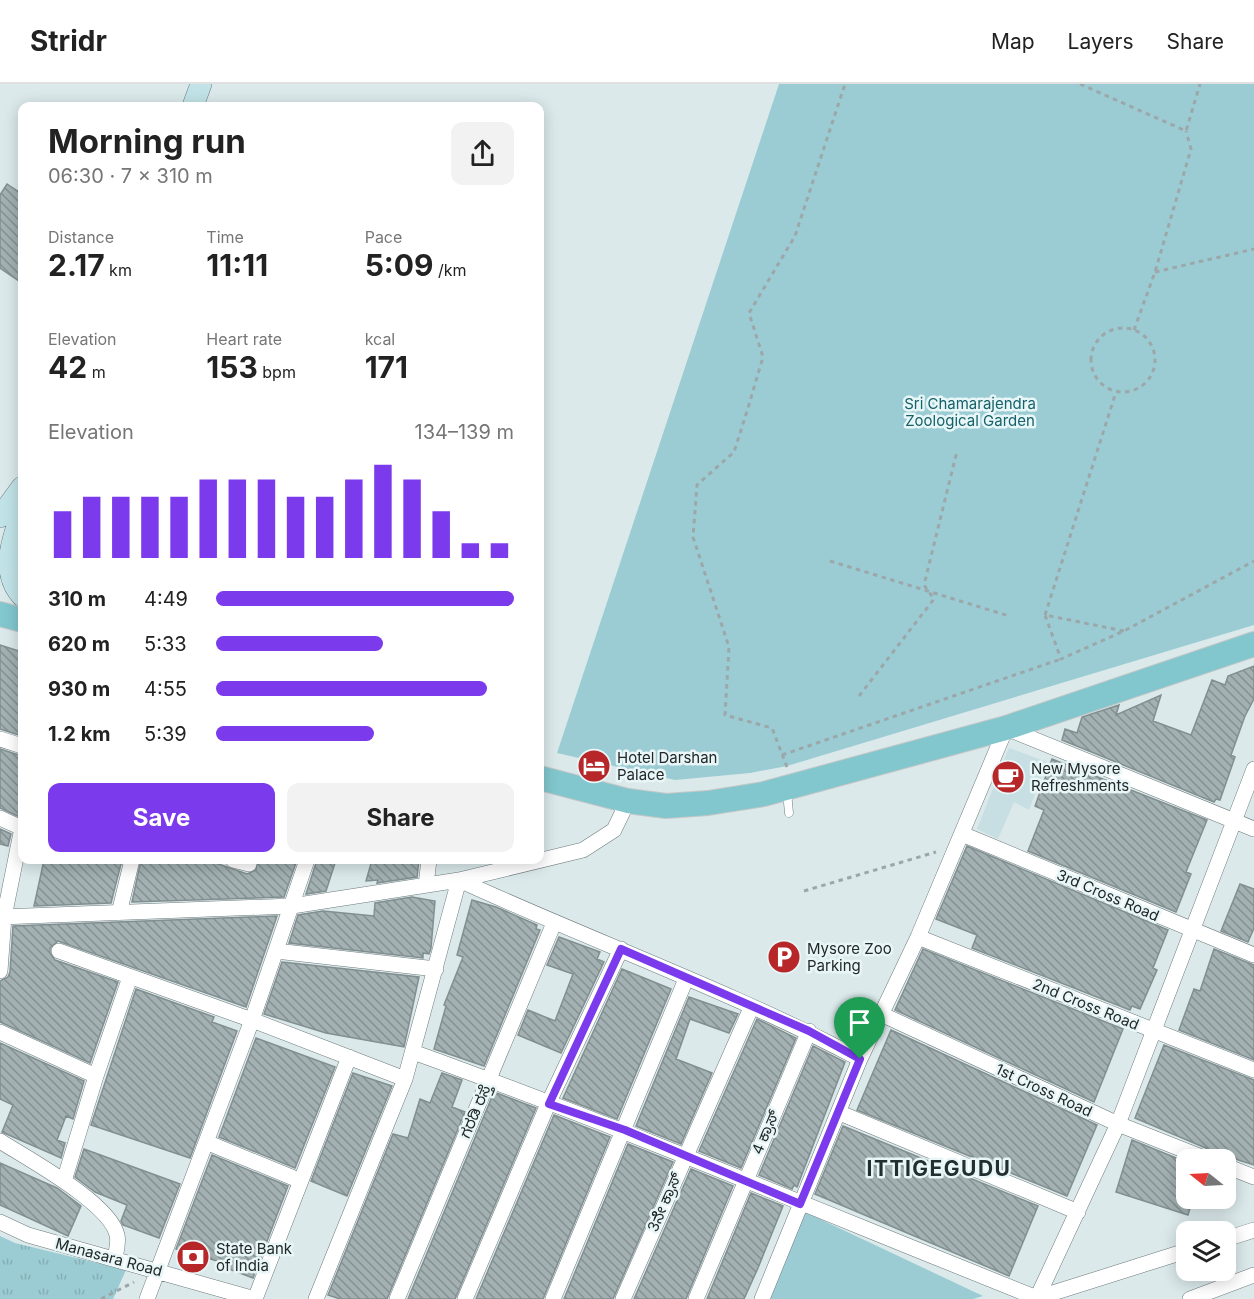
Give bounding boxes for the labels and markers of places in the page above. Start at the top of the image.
hotel icon: Hotel Darshan Palace [576,748,612,784]
place label: Hotel Darshan Palace [617,748,717,784]
cafe icon: New Mysore Refreshments [990,759,1026,795]
place label: New Mysore Refreshments [1031,759,1129,795]
parking icon: Mysore Zoo Parking [766,939,802,975]
place label: Mysore Zoo Parking [807,939,892,975]
pin [834,997,885,1059]
bank icon: State Bank of India [175,1239,211,1275]
place label: State Bank of India [216,1239,293,1275]

